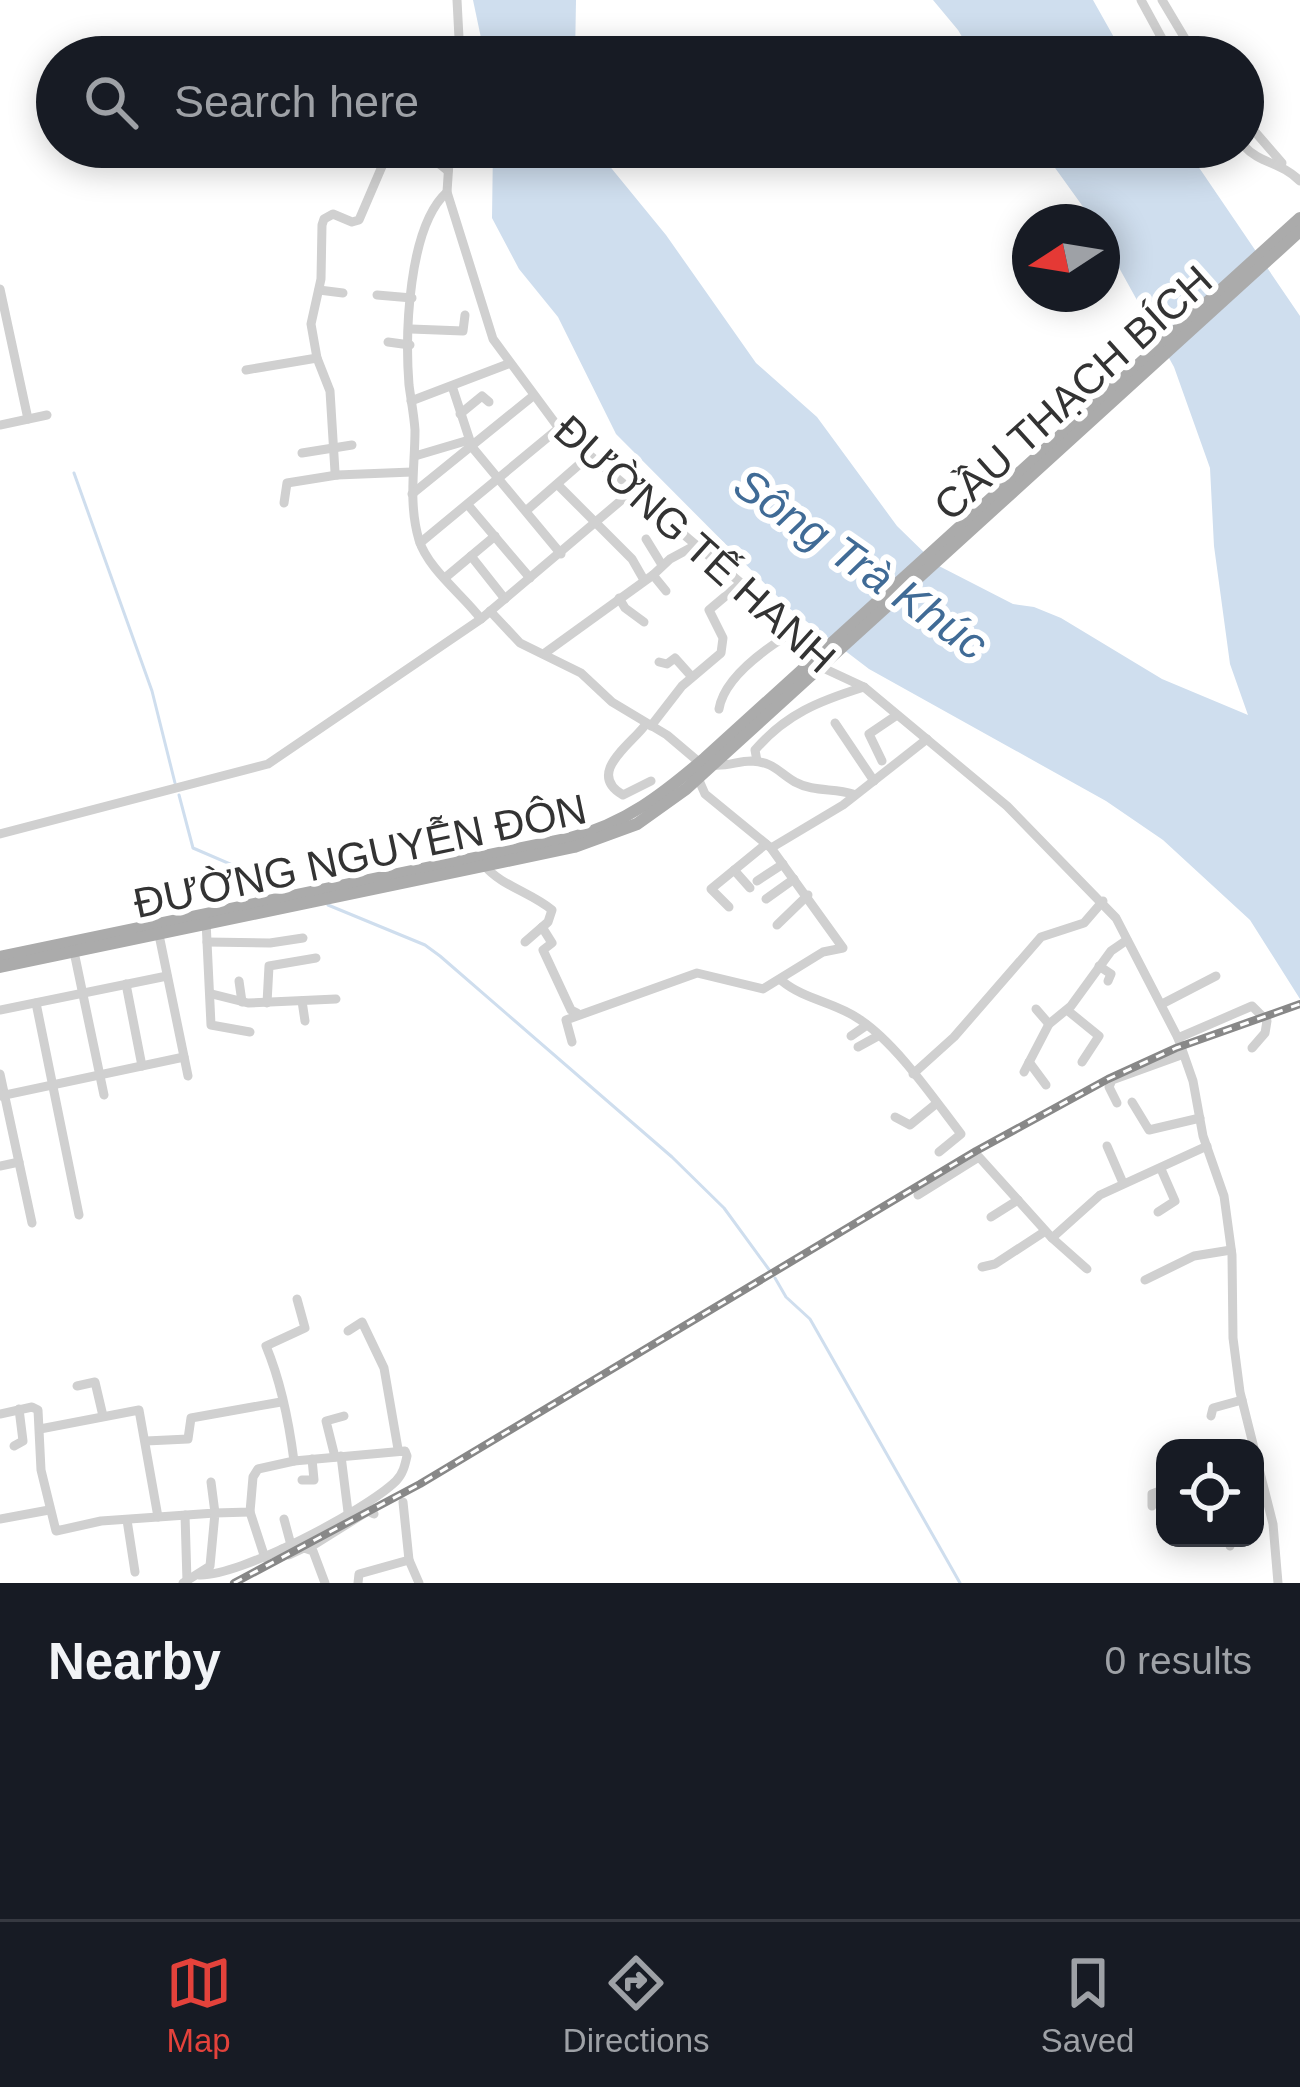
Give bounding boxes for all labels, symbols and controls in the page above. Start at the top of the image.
search box [36,36,1264,168]
icon: search [78,69,144,135]
text: Search here [174,76,419,127]
north arrow [1012,204,1120,312]
street label: CẦU THẠCH BÍCH [925,256,1221,530]
street label: ĐƯỜNG TẾ HANH [545,406,845,682]
water label: Sông Trà Khúc [725,458,997,670]
street label: ĐƯỜNG NGUYỄN ĐÔN [129,784,591,927]
map controls [1156,1439,1264,1547]
button: locate [1156,1439,1264,1547]
text: Nearby [48,1633,221,1690]
text: 0 results [1105,1639,1252,1682]
tab: Map [166,1950,232,2060]
tab: Directions [563,1950,710,2060]
tab: Saved [1041,1950,1134,2060]

